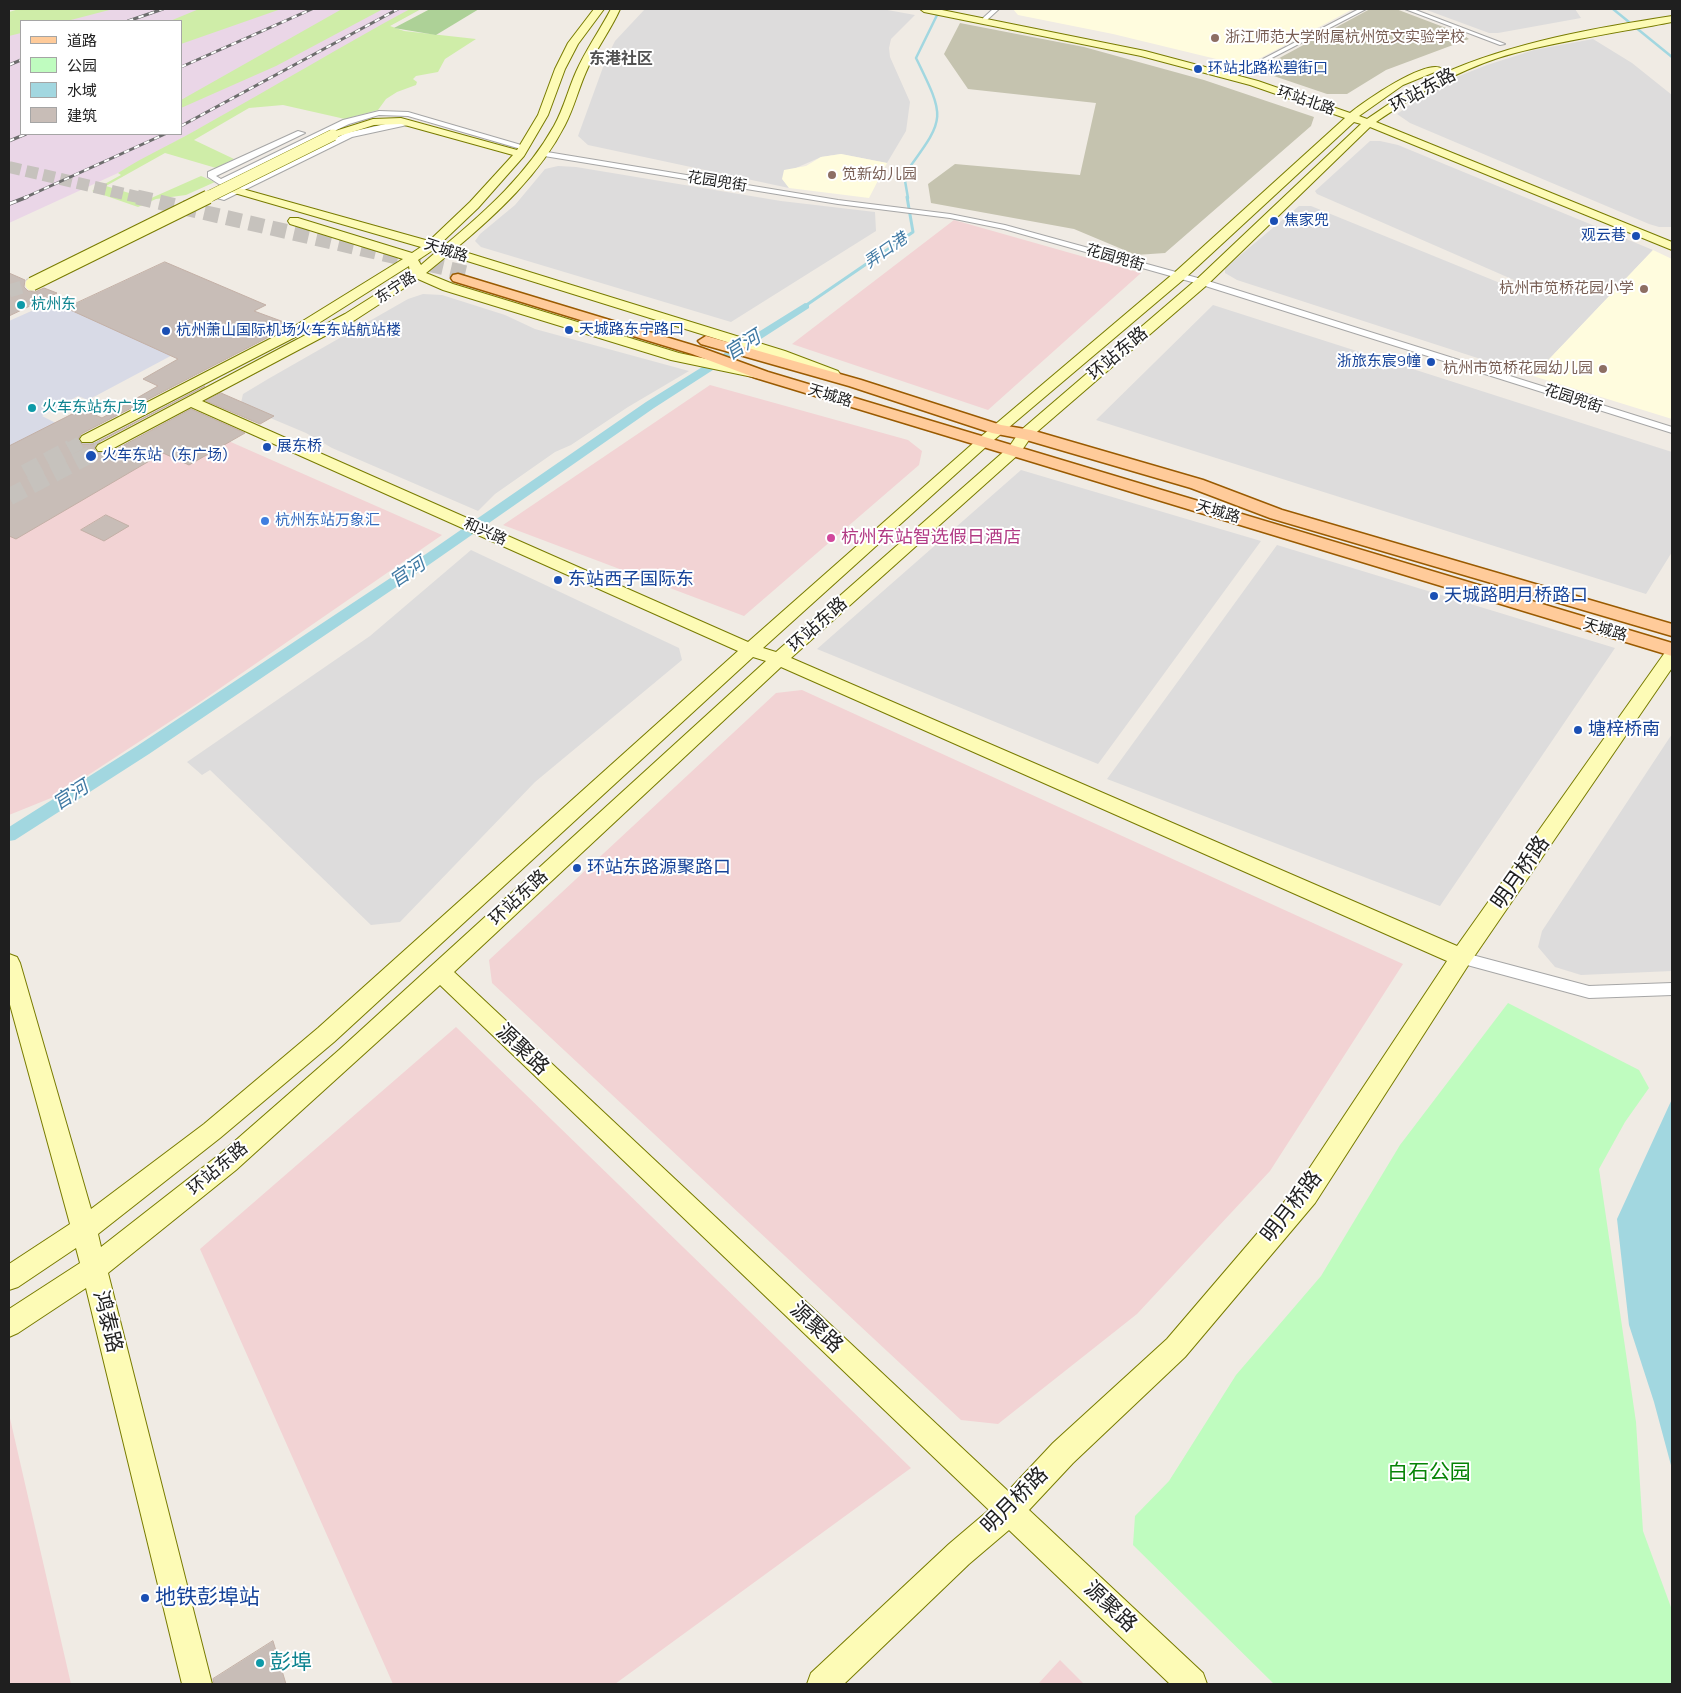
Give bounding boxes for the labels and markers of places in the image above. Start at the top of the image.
place label: 浙江师范大学附属杭州笕文实验学校 [1225,29,1465,47]
marker: 浙江师范大学附属杭州笕文实验学校 [1209,32,1221,44]
place label: 环站北路松碧街口 [1208,60,1328,78]
marker: 环站北路松碧街口 [1192,63,1204,75]
place label: 笕新幼儿园 [842,166,917,184]
marker: 笕新幼儿园 [826,169,838,181]
place label: 焦家兜 [1284,212,1329,230]
marker: 焦家兜 [1268,215,1280,227]
place label: 观云巷 [1581,227,1626,245]
marker: 观云巷 [1630,230,1642,242]
place label: 杭州市笕桥花园小学 [1499,280,1634,298]
marker: 杭州市笕桥花园小学 [1638,283,1650,295]
place label: 杭州东 [31,296,76,314]
marker: 杭州东 [15,299,27,311]
place label: 天城路东宁路口 [579,321,684,339]
place label: 杭州萧山国际机场火车东站航站楼 [176,322,401,340]
marker: 天城路东宁路口 [563,324,575,336]
marker: 杭州萧山国际机场火车东站航站楼 [160,325,172,337]
place label: 浙旅东宸9幢 [1337,353,1421,371]
marker: 浙旅东宸9幢 [1425,356,1437,368]
place label: 杭州市笕桥花园幼儿园 [1443,360,1593,378]
marker: 杭州市笕桥花园幼儿园 [1597,363,1609,375]
place label: 火车东站东广场 [42,399,147,417]
marker: 火车东站东广场 [26,402,38,414]
place label: 展东桥 [277,438,322,456]
marker: 展东桥 [261,441,273,453]
place label: 火车东站（东广场） [102,447,237,465]
marker: 火车东站（东广场） [84,449,98,463]
place label: 杭州东站万象汇 [275,512,380,530]
marker: 杭州东站万象汇 [259,515,271,527]
place label: 杭州东站智选假日酒店 [841,527,1021,549]
marker: 杭州东站智选假日酒店 [825,532,837,544]
place label: 东站西子国际东 [568,569,694,591]
marker: 东站西子国际东 [552,574,564,586]
place label: 天城路明月桥路口 [1444,585,1588,607]
marker: 天城路明月桥路口 [1428,590,1440,602]
place label: 塘梓桥南 [1588,719,1660,741]
marker: 塘梓桥南 [1572,724,1584,736]
place label: 环站东路源聚路口 [587,857,731,879]
marker: 环站东路源聚路口 [571,862,583,874]
place label: 地铁彭埠站 [155,1585,260,1611]
marker: 地铁彭埠站 [139,1592,151,1604]
place label: 彭埠 [270,1650,312,1676]
marker: 彭埠 [254,1657,266,1669]

